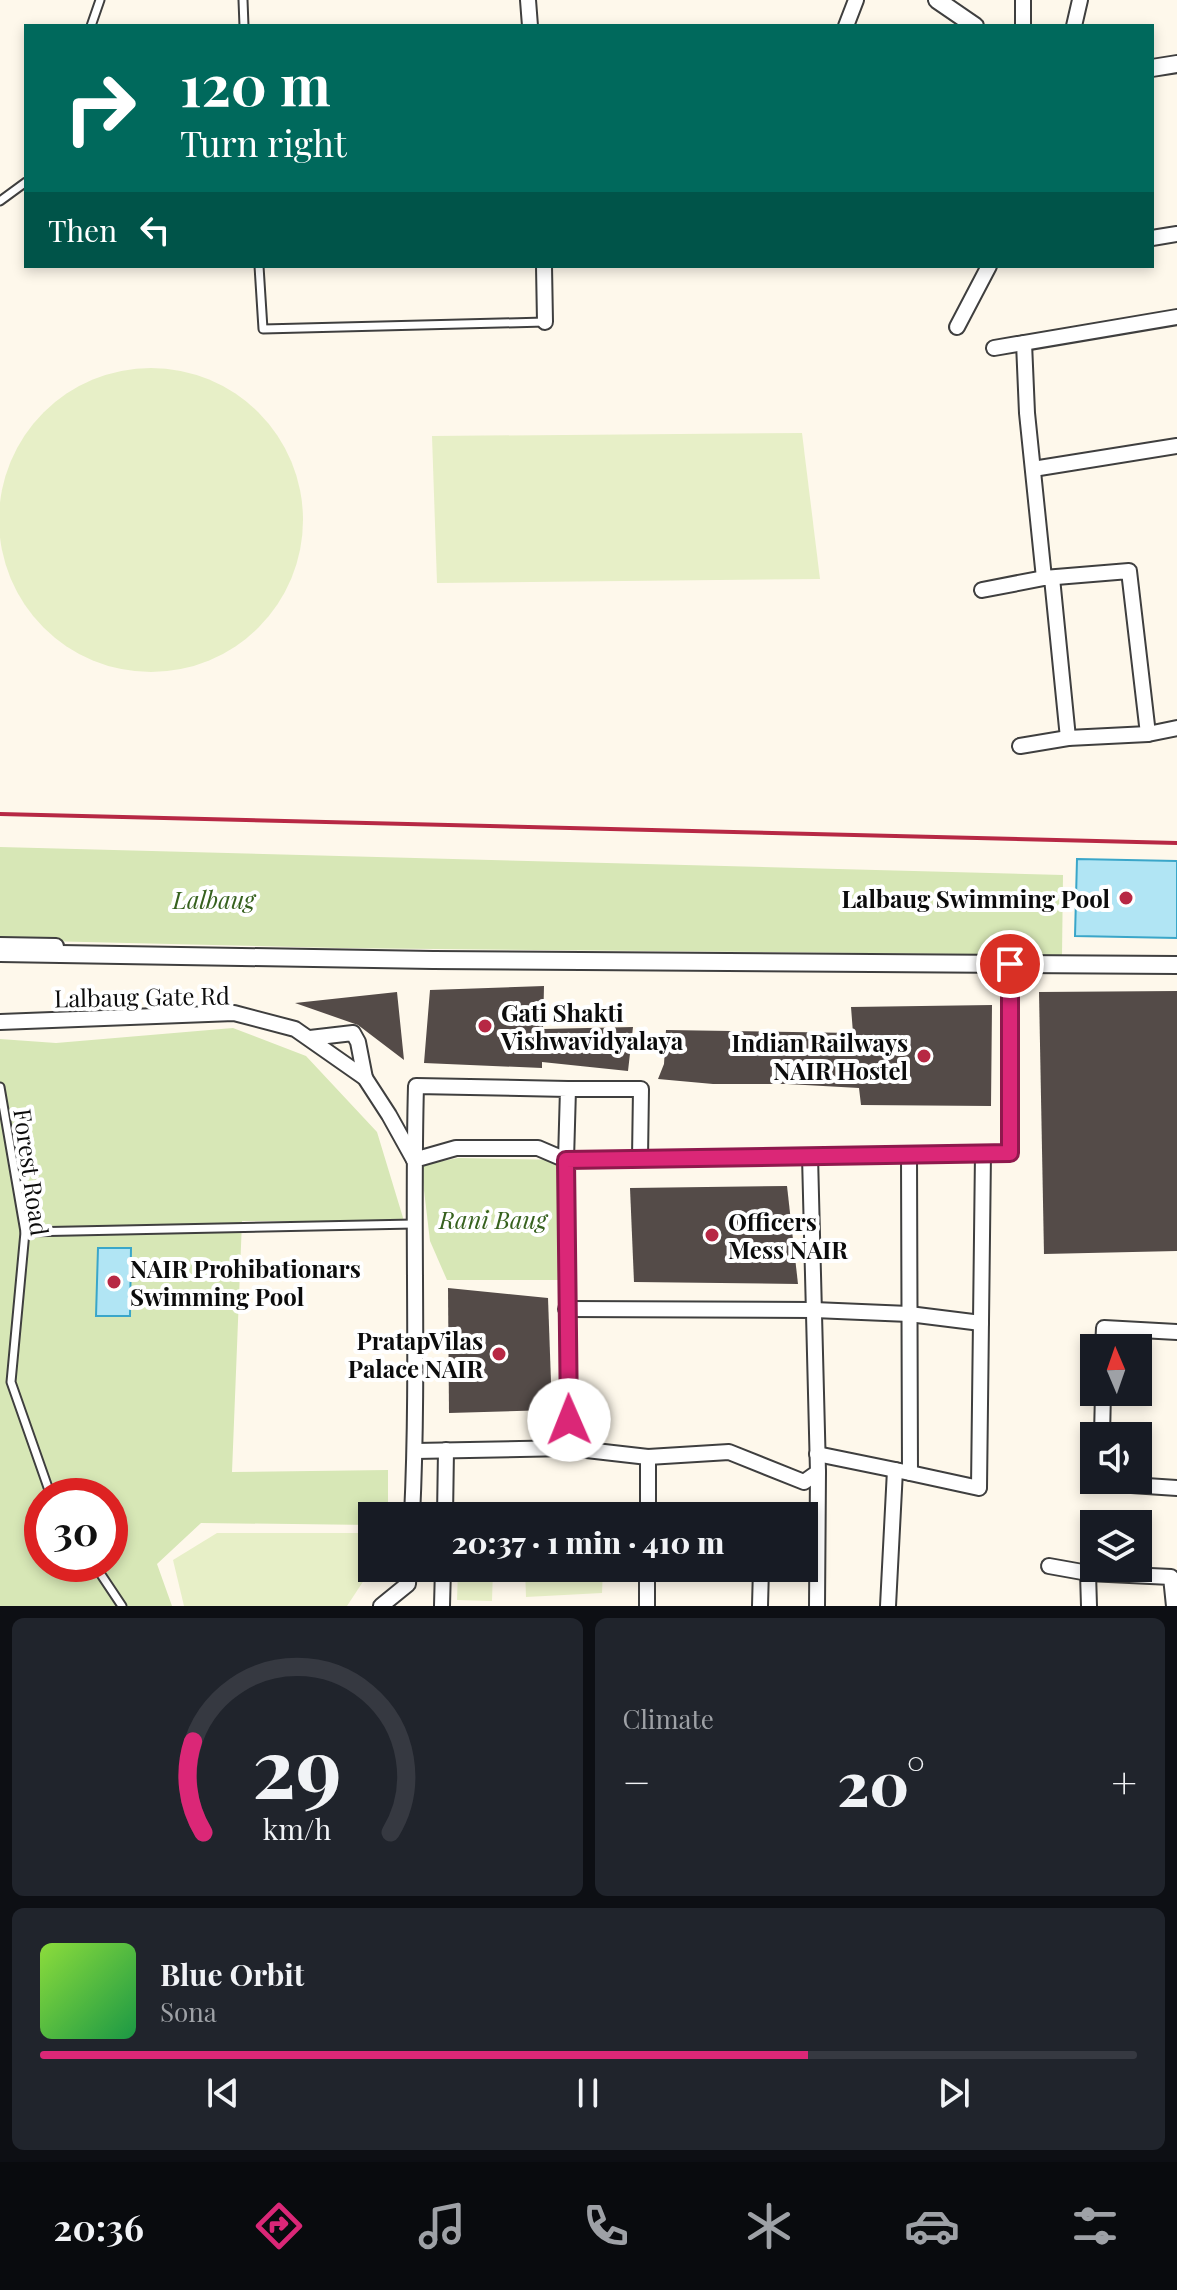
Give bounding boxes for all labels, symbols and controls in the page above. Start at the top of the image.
text: 120 m [180,46,331,121]
icon: right [48,56,152,160]
text: Turn right [180,118,347,166]
icon: left [133,208,177,252]
text: Then [48,210,117,250]
place label: Lalbaug Swimming Pool [841,882,1111,914]
park label: Lalbaug [172,883,257,915]
marker: Lalbaug Swimming Pool [1117,889,1135,907]
pin [976,930,1044,998]
icon: arrive [988,942,1032,986]
street label: Lalbaug Gate Rd [54,978,230,1014]
place label: Gati Shakti Vishwavidyalaya [500,996,684,1056]
marker: Gati Shakti Vishwavidyalaya [476,1017,494,1035]
place label: Indian Railways NAIR Hostel [731,1026,909,1086]
marker: Indian Railways NAIR Hostel [915,1047,933,1065]
street label: Forest Road [7,1106,57,1238]
park label: Rani Baug [438,1203,549,1235]
place label: Officers Mess NAIR [728,1205,849,1265]
marker: Officers Mess NAIR [703,1226,721,1244]
place label: NAIR Prohibationars Swimming Pool [130,1252,361,1312]
marker: NAIR Prohibationars Swimming Pool [105,1273,123,1291]
place label: PratapVilas Palace NAIR [348,1324,484,1384]
north arrow [1080,1334,1152,1406]
map controls [1080,1334,1152,1582]
marker: PratapVilas Palace NAIR [490,1345,508,1363]
position arrow [527,1378,611,1462]
button: sound [1080,1422,1152,1494]
speed limit sign: 30 [24,1478,128,1582]
button: layers [1080,1510,1152,1582]
text: 20:37 · 1 min · 410 m [452,1522,724,1562]
text: Climate [623,1701,714,1736]
text: 29 [252,1709,342,1820]
text: 20° [837,1741,925,1821]
text: − [623,1751,651,1810]
text: + [1111,1751,1137,1810]
text: km/h [263,1809,332,1847]
text: Blue Orbit [160,1954,304,1994]
text: Sona [160,1994,217,2029]
icon: previous [201,2071,245,2115]
icon: pause [566,2071,610,2115]
icon: next [932,2071,976,2115]
icon: directions [251,2198,307,2254]
icon: music [414,2198,470,2254]
icon: phone [578,2198,634,2254]
icon: climate [741,2198,797,2254]
icon: car [904,2198,960,2254]
icon: filters [1067,2198,1123,2254]
text: 20:36 [54,2202,144,2250]

